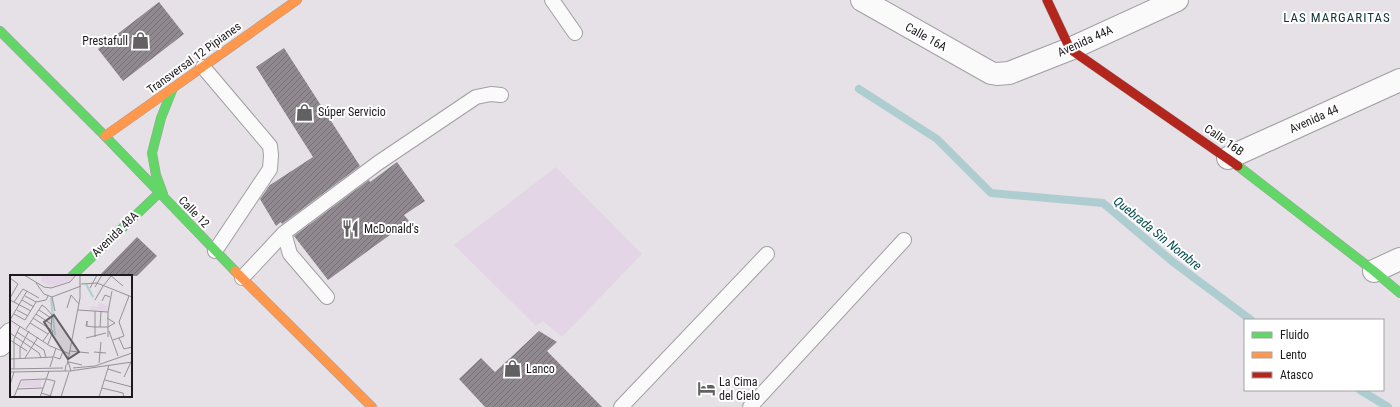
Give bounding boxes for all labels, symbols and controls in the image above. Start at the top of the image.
district label: LAS MARGARITAS [1283,10,1391,25]
street label: Transversal 12 Pipianes [144,19,244,97]
street label: Calle 16A [903,20,949,54]
street label: Avenida 44A [1055,23,1115,59]
shop icon: Prestafull [131,31,151,51]
place label: Prestafull [82,34,128,48]
shop icon: Súper Servicio [295,102,315,122]
street label: Avenida 44 [1287,102,1341,136]
place label: Súper Servicio [318,105,386,119]
street label: Calle 16B [1202,121,1246,159]
street label: Calle 12 [176,193,212,231]
water label: Quebrada Sin Nombre [1111,193,1205,273]
street label: Avenida 48A [89,208,141,260]
restaurant icon: McDonald's [341,219,361,239]
place label: McDonald's [364,222,419,236]
inset map [10,275,132,397]
legend [1244,319,1384,391]
text: Fluido [1280,328,1309,342]
text: Lento [1280,348,1307,362]
shop icon: Lanco [503,359,523,379]
place label: Lanco [526,362,555,376]
text: Atasco [1280,368,1313,382]
place label: La Cima del Cielo [719,375,760,403]
hotel icon: La Cima del Cielo [696,379,716,399]

